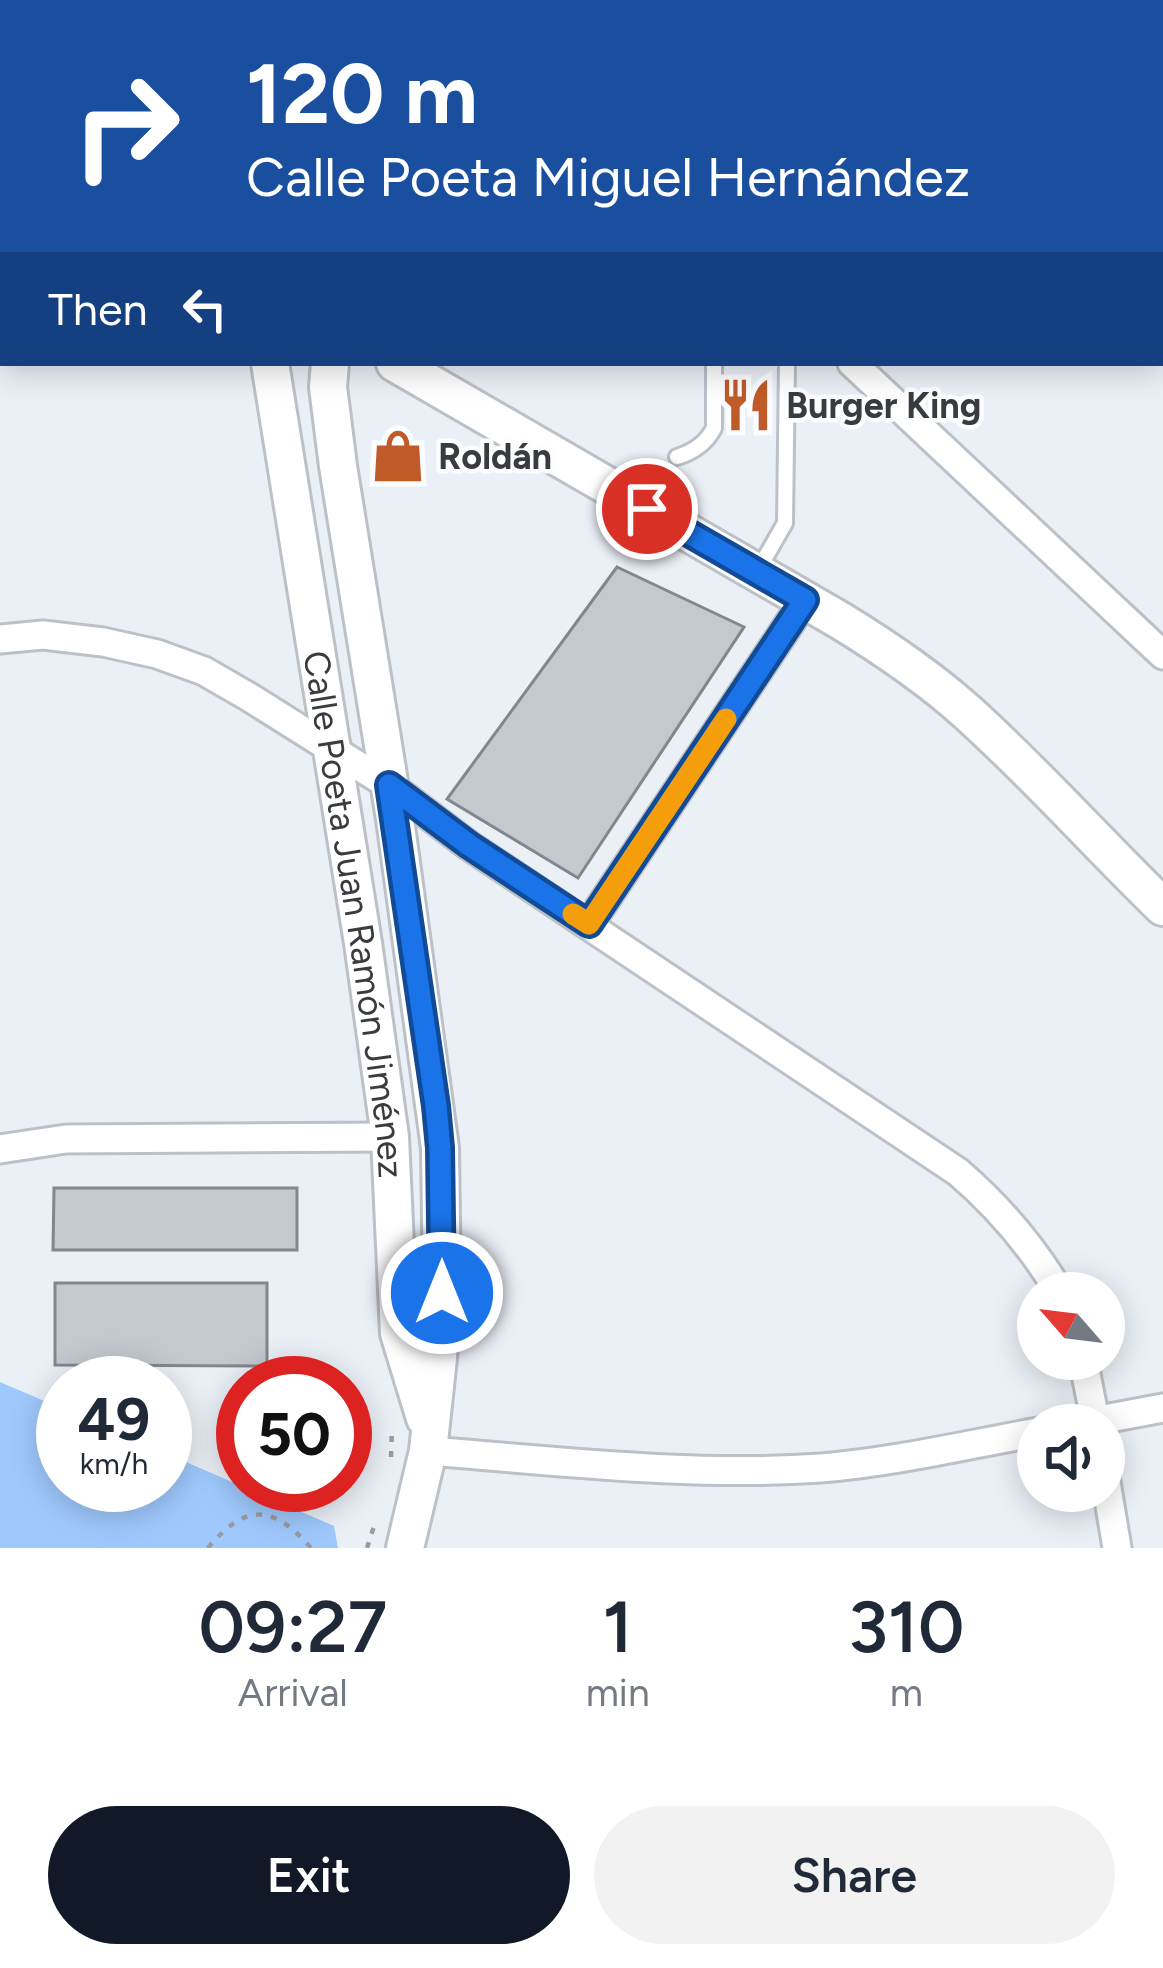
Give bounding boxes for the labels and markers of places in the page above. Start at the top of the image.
restaurant icon: Burger King [717,376,775,434]
place label: Burger King [786,384,981,427]
shop icon: Roldán [369,427,427,485]
place label: Roldán [438,435,552,478]
pin [596,458,698,560]

